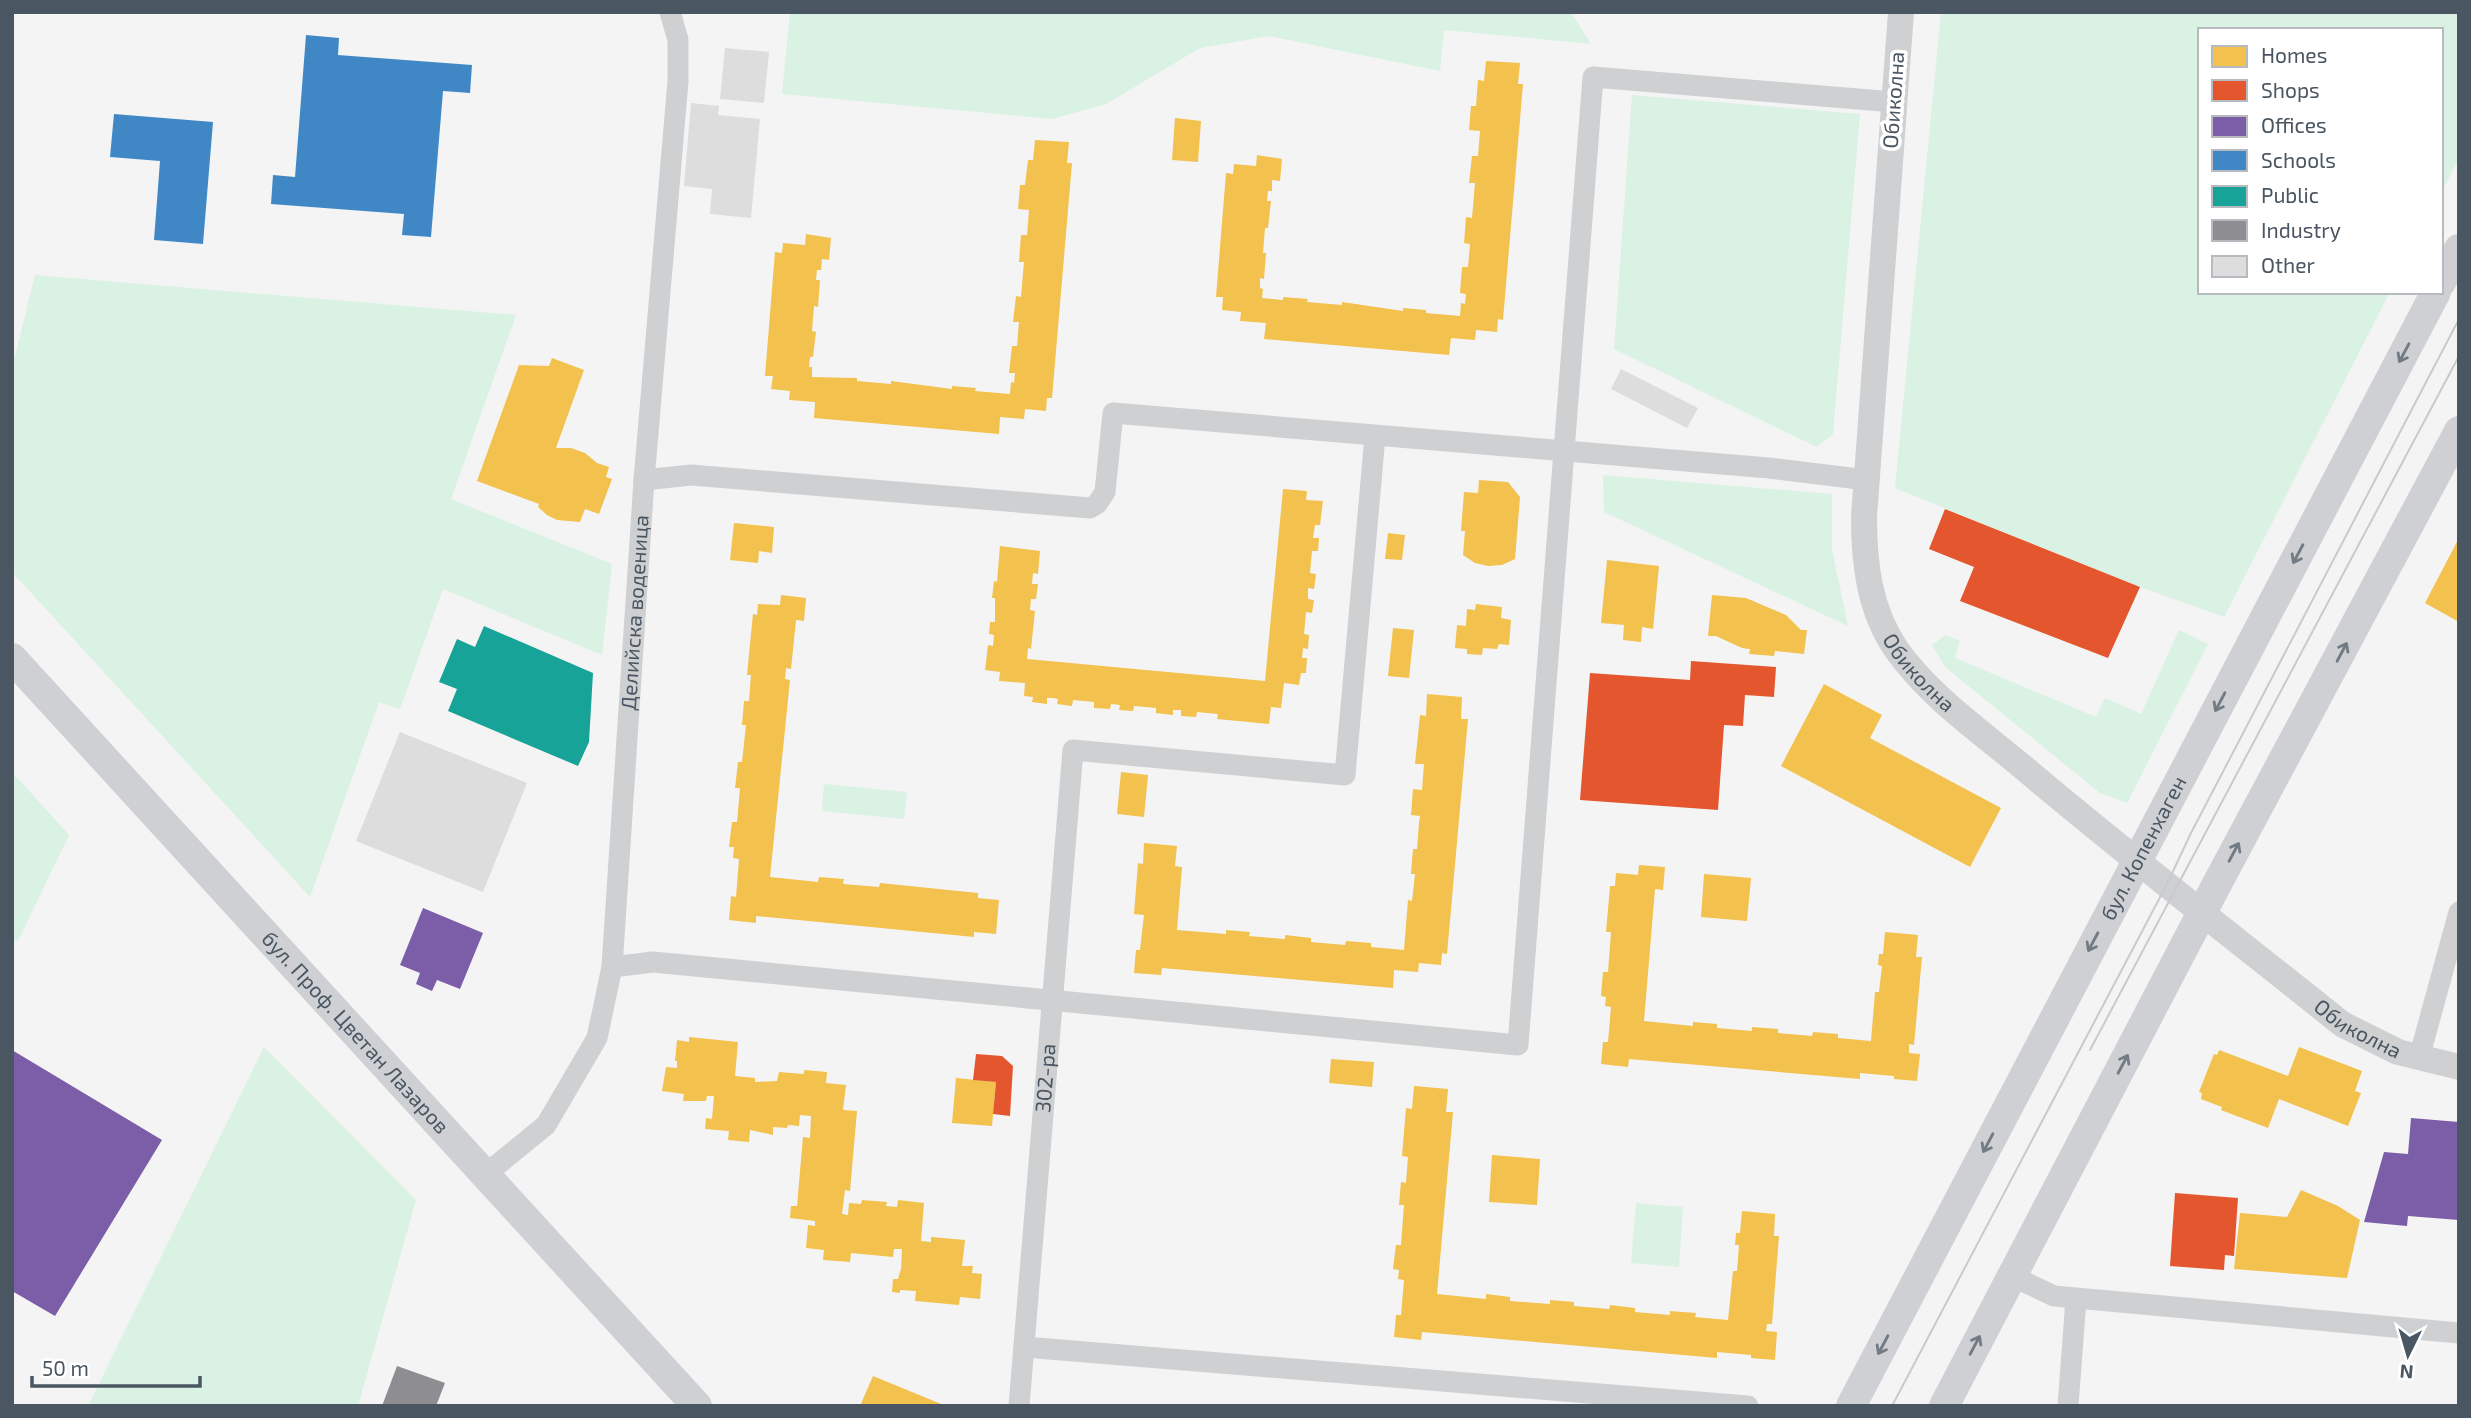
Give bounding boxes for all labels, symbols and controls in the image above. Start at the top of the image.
legend [2198,28,2443,294]
text: Homes [2261,42,2327,67]
street label: Обиколна [1877,51,1908,149]
text: Shops [2261,77,2320,102]
text: Offices [2261,112,2327,137]
text: Schools [2261,147,2336,172]
text: Public [2261,182,2319,207]
text: Industry [2261,217,2341,242]
text: Other [2261,252,2316,277]
one-way arrow [2397,342,2411,362]
street label: Делийска воденица [615,514,653,711]
one-way arrow [2291,543,2305,564]
street label: Обиколна [1878,628,1961,717]
one-way arrow [2336,642,2349,663]
one-way arrow [2213,691,2226,712]
street label: бул. Копенхаген [2094,771,2191,924]
one-way arrow [2228,842,2241,863]
street label: бул. Проф. Цветан Лазаров [257,925,455,1138]
one-way arrow [2086,931,2100,952]
street label: Обиколна [2310,993,2406,1063]
street label: 302-ра [1029,1042,1060,1114]
one-way arrow [2117,1054,2130,1075]
one-way arrow [1981,1133,1995,1153]
north arrow [2373,1320,2443,1390]
one-way arrow [1876,1334,1889,1355]
one-way arrow [1969,1336,1983,1356]
scale bar [32,1344,200,1388]
text: 50 m [42,1355,89,1380]
text: N [2399,1360,2414,1384]

